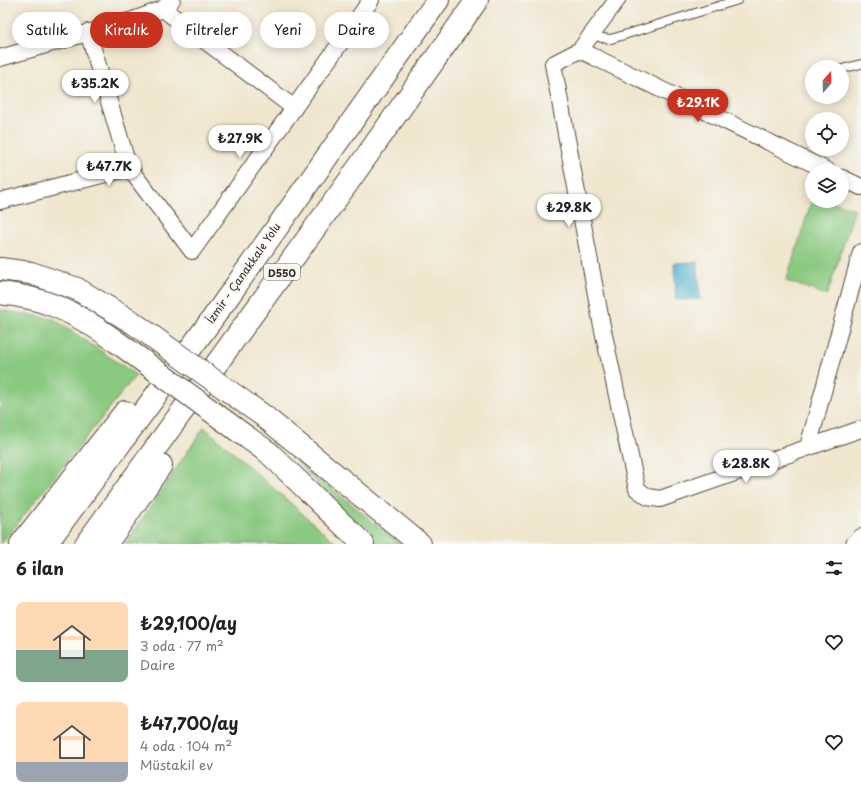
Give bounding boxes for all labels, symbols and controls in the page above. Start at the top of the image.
chip: Satılık [12,12,82,48]
chip: Kiralık [90,12,163,48]
chip: Filtreler [171,12,252,48]
chip: Yeni [260,12,316,48]
chip: Daire [324,12,389,48]
north arrow [805,60,849,104]
map controls [805,60,849,208]
pin: ₺35.2K [62,70,128,104]
text: ₺35.2K [71,73,119,92]
pin: ₺29.1K [665,89,731,123]
text: ₺29.1K [676,92,720,111]
button: locate [805,112,849,156]
pin: ₺27.9K [207,125,273,159]
text: ₺27.9K [217,128,263,147]
pin: ₺47.7K [76,153,142,187]
text: ₺47.7K [86,156,132,175]
button: layers [805,164,849,208]
pin: ₺29.8K [536,194,602,228]
text: ₺29.8K [546,197,592,216]
street label: İzmir - Çanakkale Yolu [202,219,284,327]
road number: D550 [264,264,300,280]
pin: ₺28.8K [713,450,779,484]
text: ₺28.8K [722,453,770,472]
text: 6 ilan [16,555,64,581]
icon: filters [823,557,845,579]
text: ₺29,100/ay [140,610,237,636]
icon: home [48,618,96,666]
icon: heart [823,631,845,653]
text: 3 oda · 77 m² [140,636,224,655]
text: Daire [140,655,175,674]
text: ₺47,700/ay [140,710,238,736]
icon: home [48,718,96,766]
icon: heart [823,731,845,753]
text: 4 oda · 104 m² [140,736,232,755]
text: Müstakil ev [140,755,213,774]

